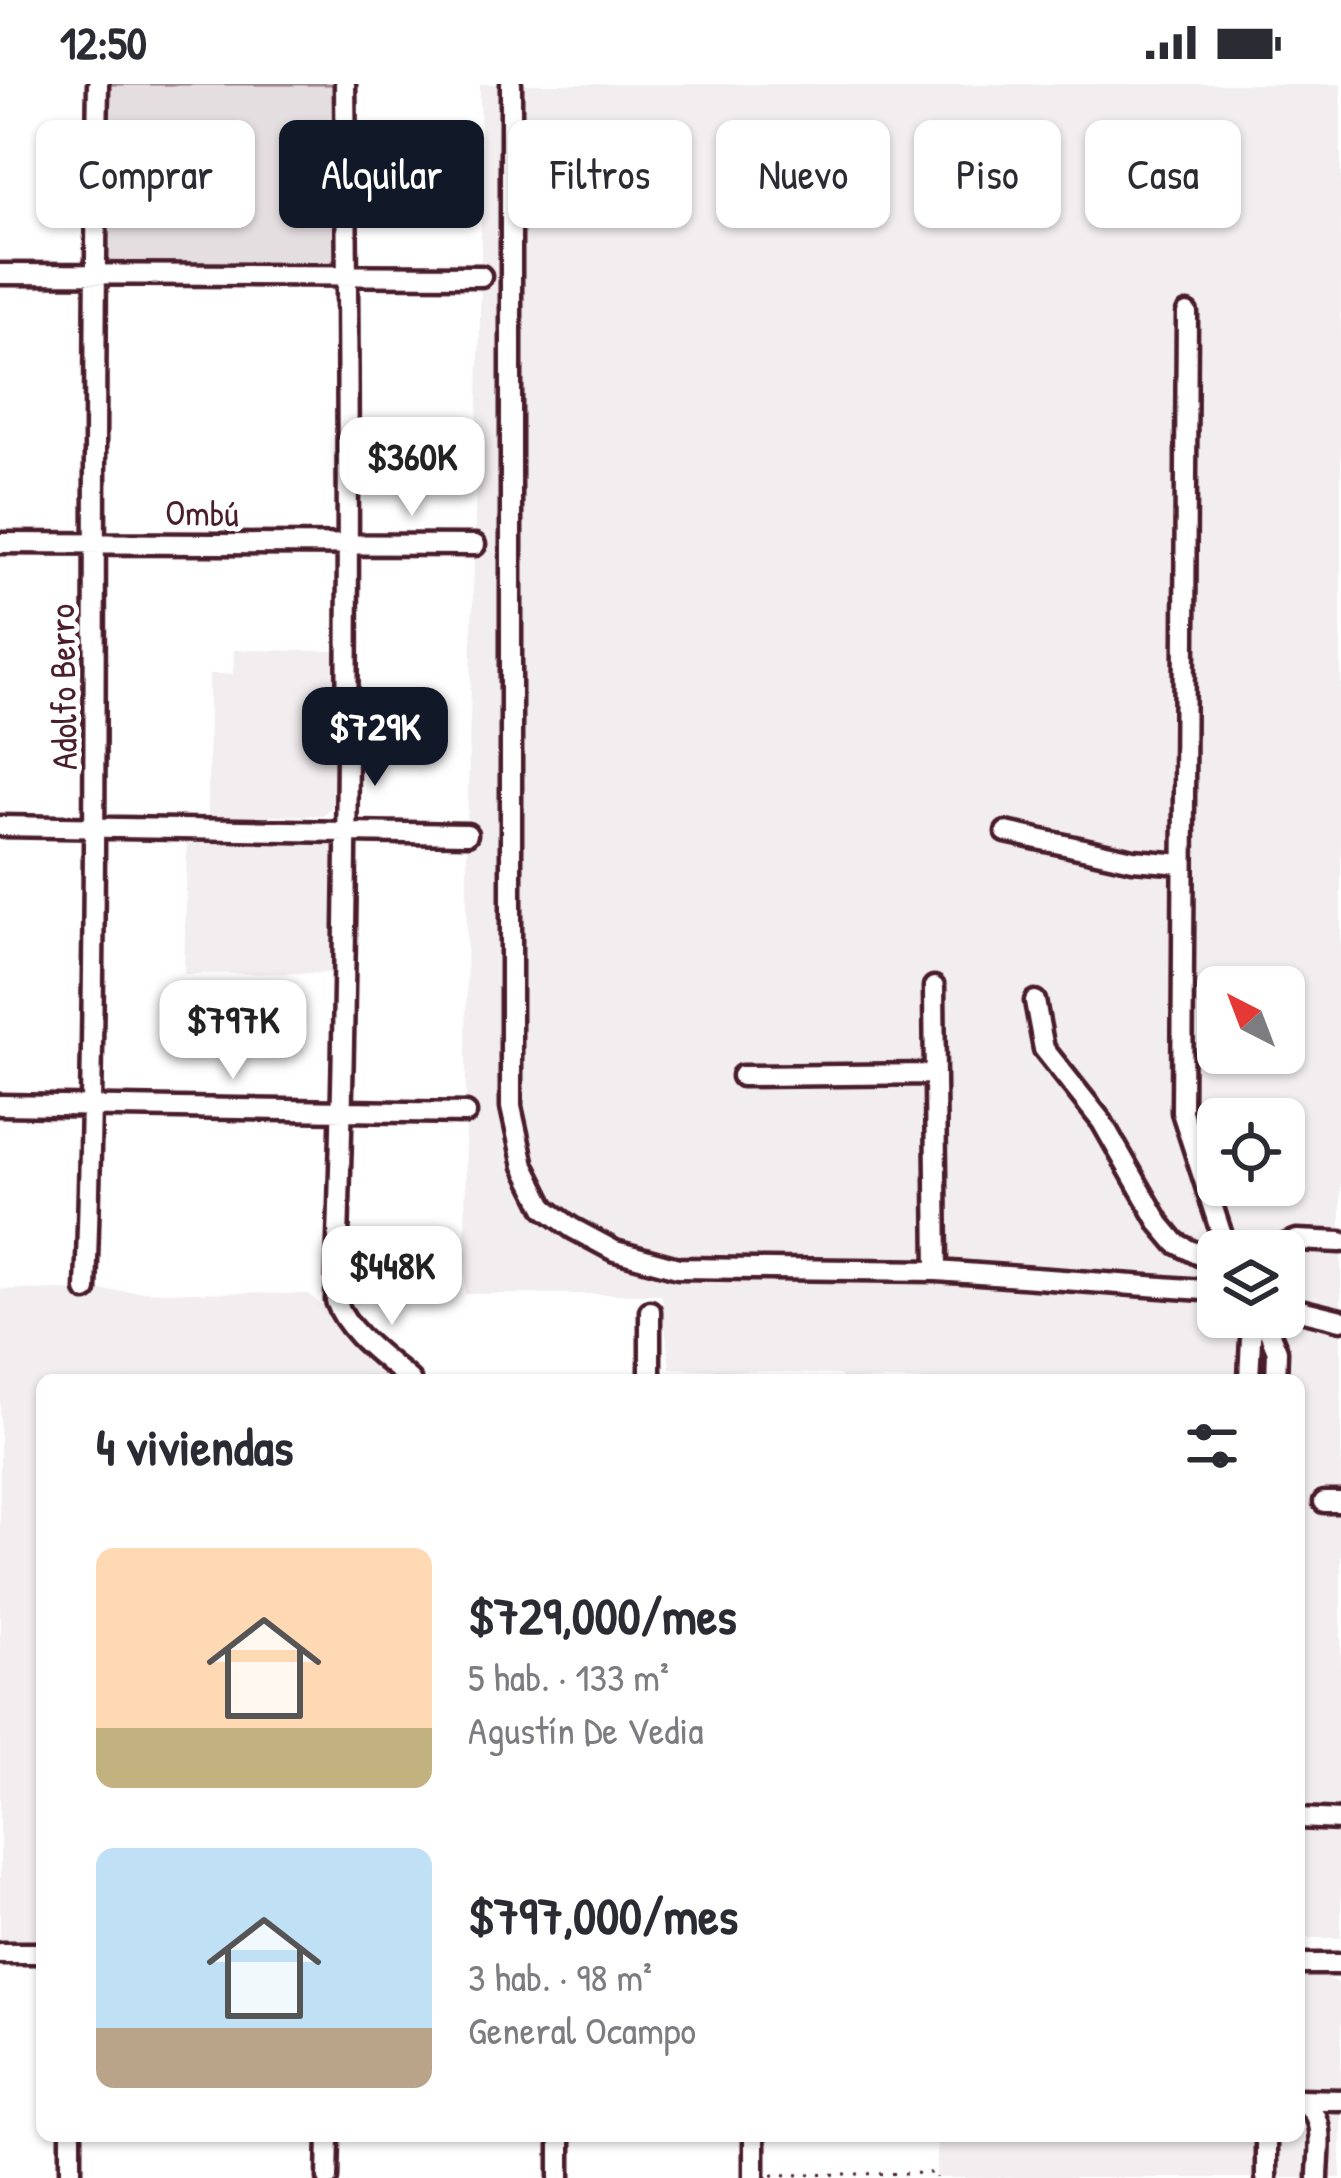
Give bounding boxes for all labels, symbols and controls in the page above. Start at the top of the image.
text: 12:50 [60,12,147,73]
chip: Comprar [36,120,255,228]
chip: Alquilar [279,120,484,228]
chip: Filtros [508,120,692,228]
chip: Nuevo [716,120,890,228]
chip: Piso [914,120,1061,228]
chip: Casa [1085,120,1241,228]
pin: $360K [328,417,496,519]
text: $360K [367,429,457,482]
street label: Ombú [165,487,239,537]
street label: Adolfo Berro [36,603,88,771]
pin: $729K [291,687,459,789]
text: $729K [329,699,421,752]
north arrow [1197,966,1305,1074]
map controls [1197,966,1305,1338]
pin: $797K [149,980,317,1082]
text: $797K [186,992,280,1045]
button: locate [1197,1098,1305,1206]
pin: $448K [308,1226,476,1328]
button: layers [1197,1230,1305,1338]
text: $448K [349,1238,435,1291]
text: 4 viviendas [96,1412,293,1481]
icon: filters [1179,1413,1245,1479]
text: $729,000/mes [468,1581,737,1650]
icon: home [192,1596,336,1740]
text: 5 hab. · 133 m² [468,1650,669,1703]
text: Agustín De Vedia [468,1703,703,1756]
text: $797,000/mes [468,1881,738,1950]
icon: home [192,1896,336,2040]
text: 3 hab. · 98 m² [468,1950,652,2003]
text: General Ocampo [468,2003,696,2056]

